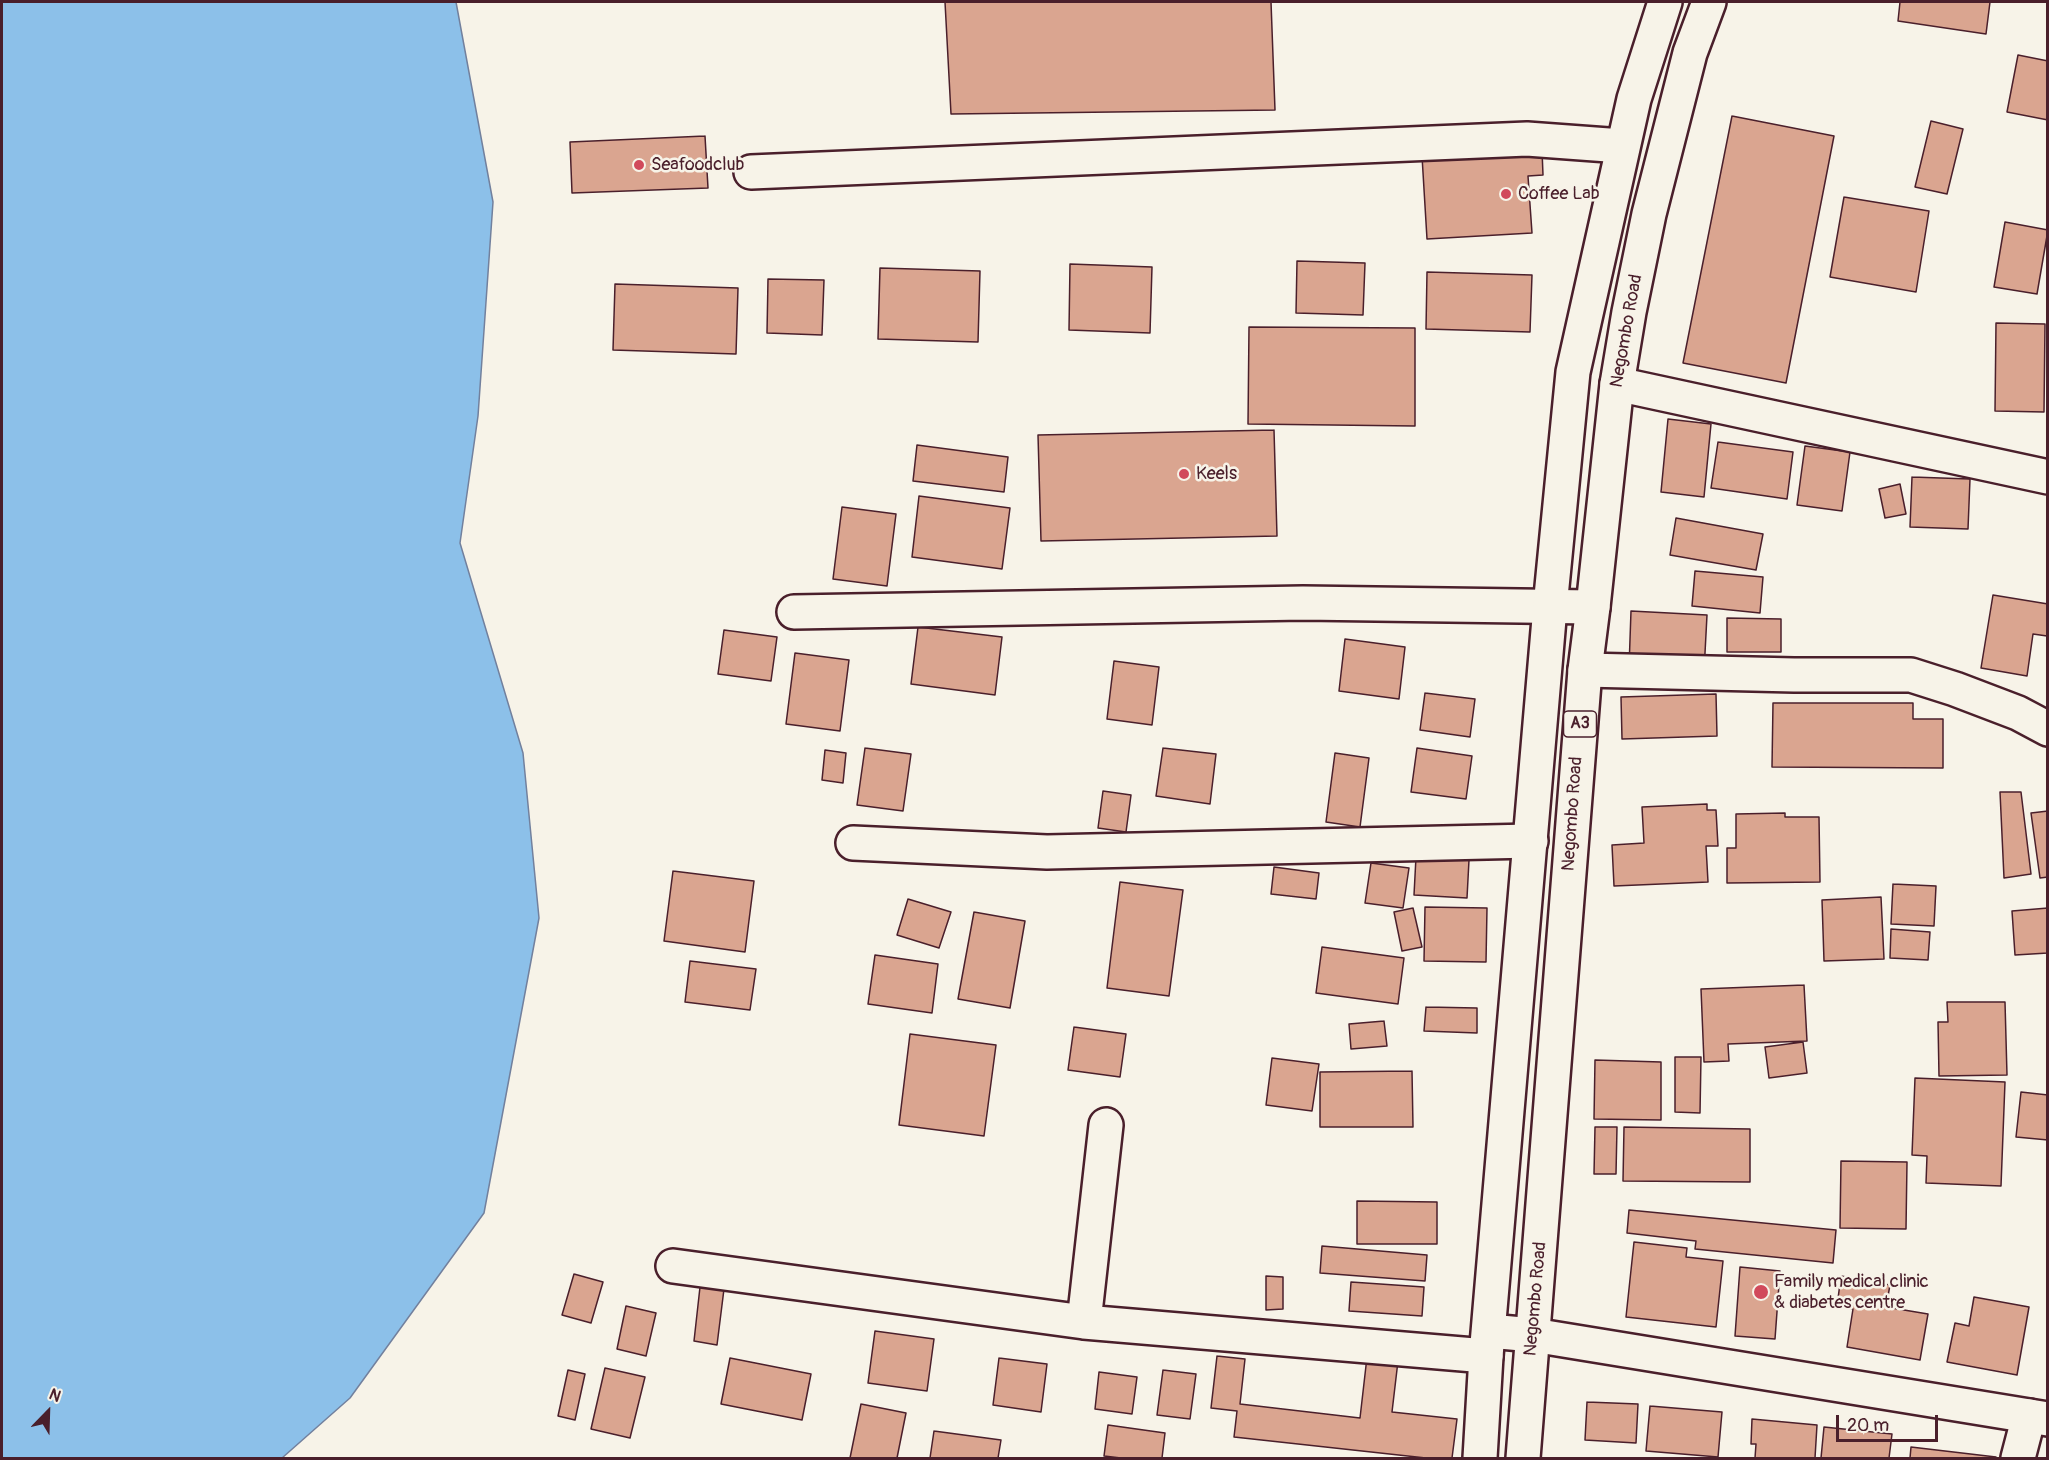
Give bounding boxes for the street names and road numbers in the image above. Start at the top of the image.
street label: Negombo Road [1606,273,1648,389]
road number: A3 [1564,711,1596,737]
street label: Negombo Road [1558,756,1588,872]
street label: Negombo Road [1520,1241,1552,1357]

